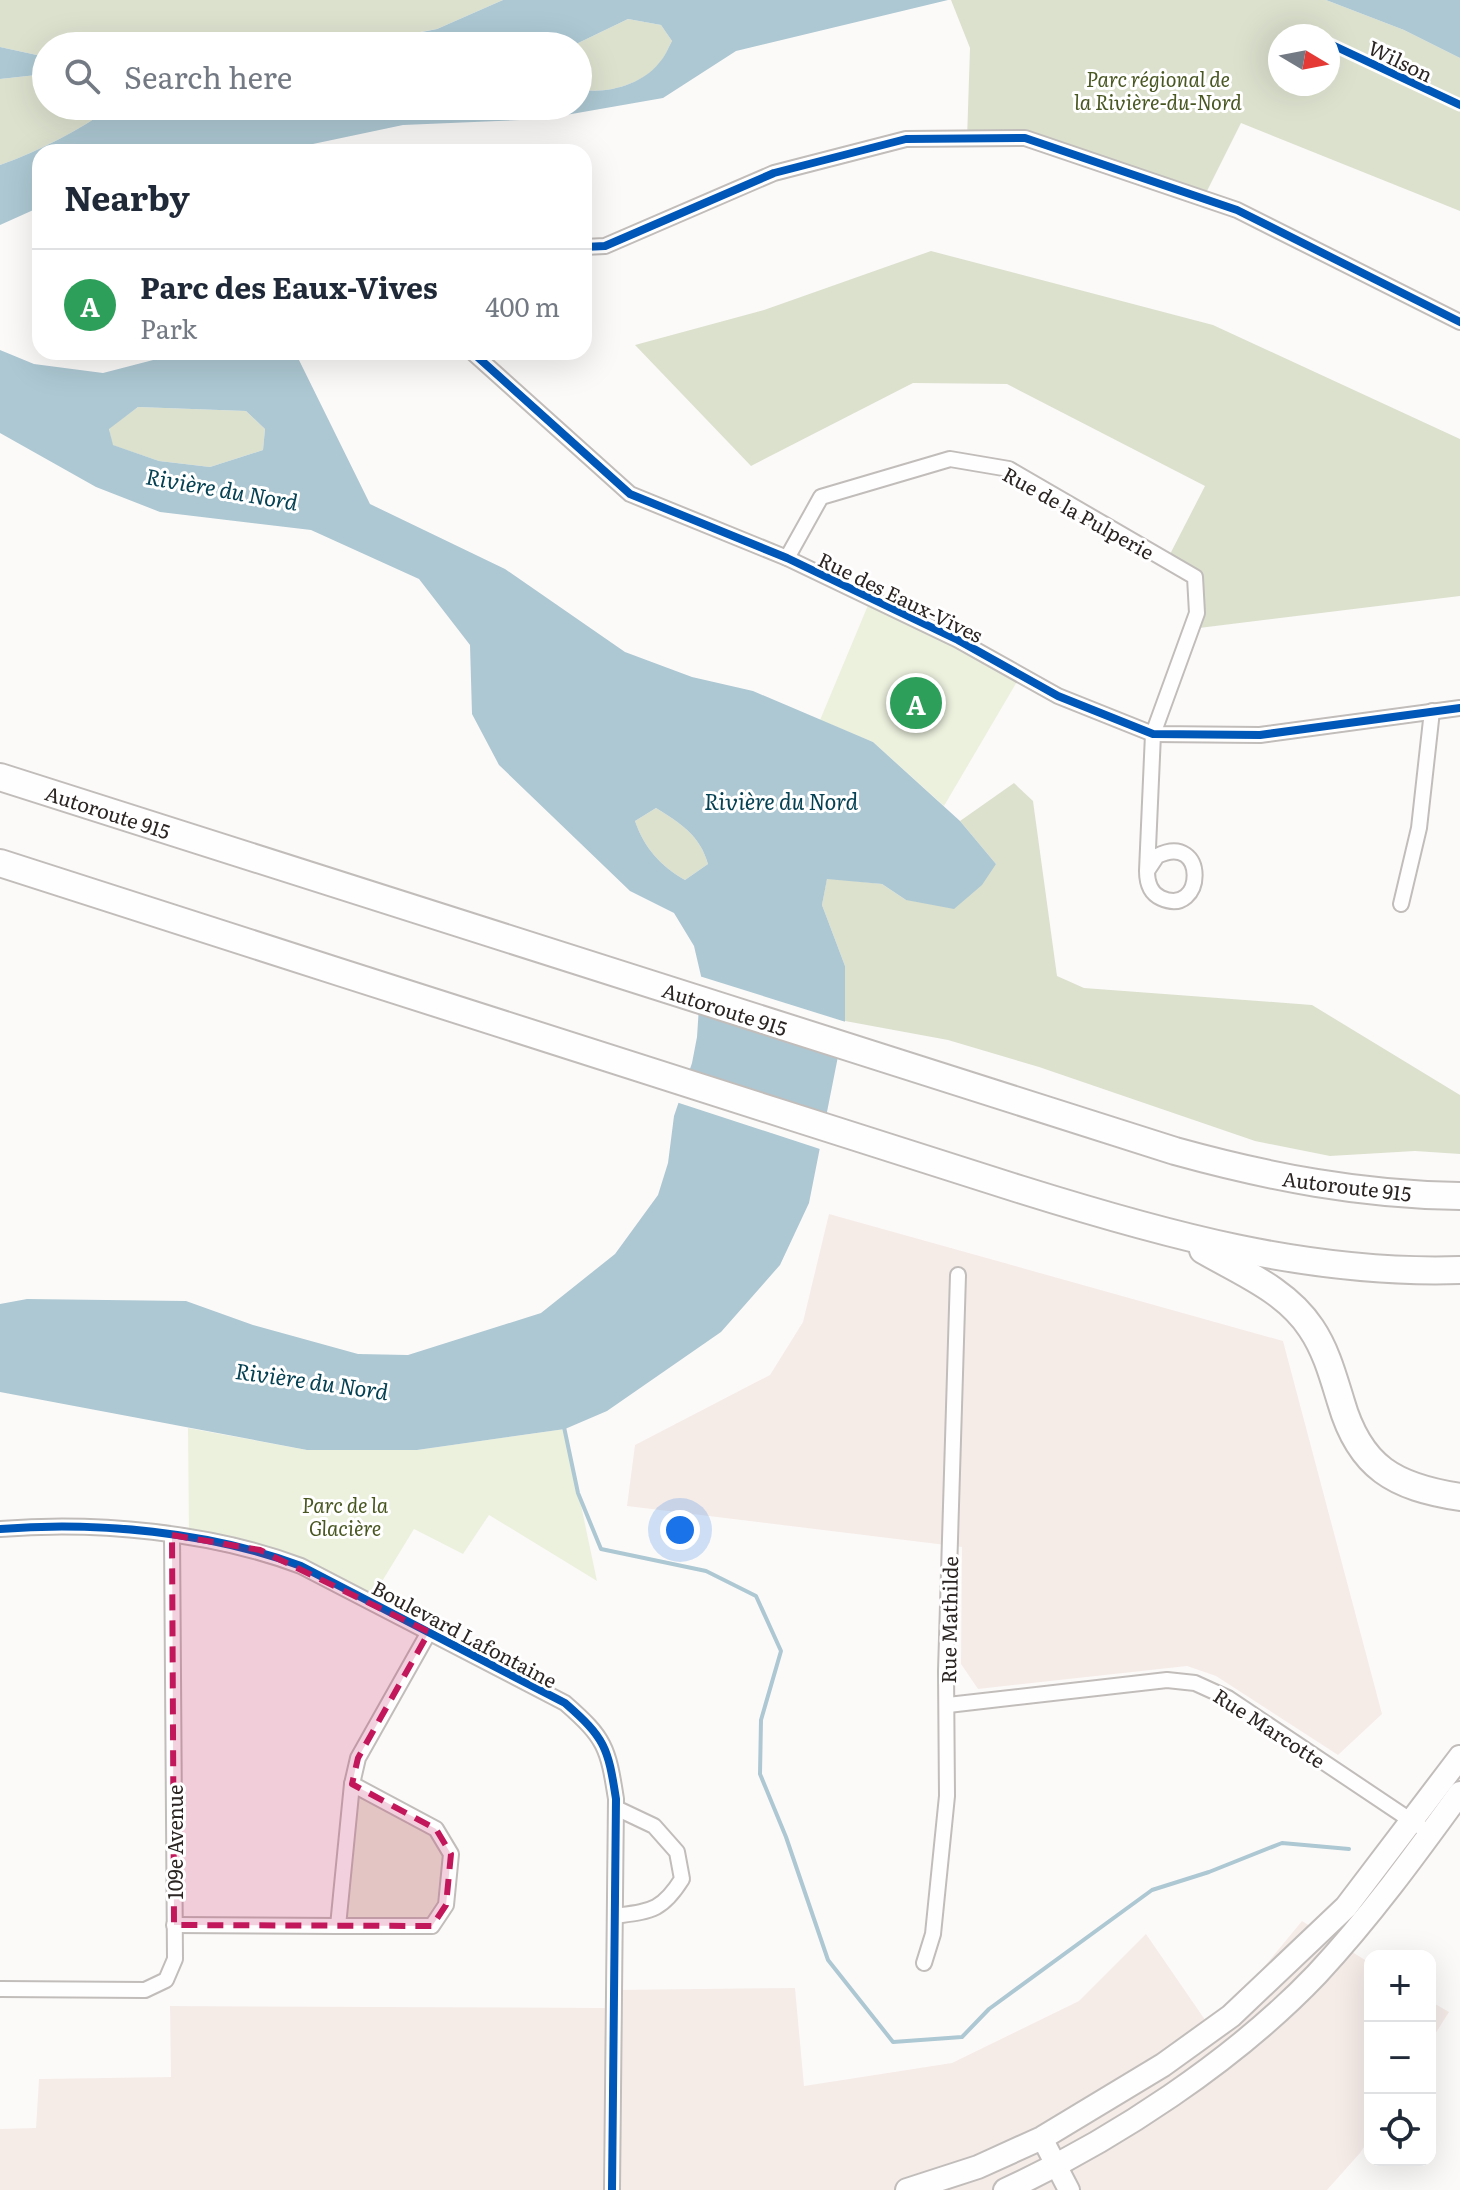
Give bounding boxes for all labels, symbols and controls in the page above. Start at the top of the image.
north arrow [1268,24,1340,96]
street label: Wilson [1364,31,1438,89]
search box [32,32,592,120]
icon: search [60,54,104,98]
text: Search here [124,54,292,98]
park label: Parc régional de la Rivière-du-Nord [1074,63,1242,116]
text: Nearby [64,171,190,221]
text: Parc des Eaux-Vives [140,264,438,308]
text: A [80,286,100,325]
text: 400 m [485,286,560,325]
text: Park [140,308,197,347]
water label: Rivière du Nord [143,458,301,518]
street label: Rue de la Pulperie [998,458,1160,566]
street label: Rue des Eaux-Vives [814,543,988,649]
pin: A [890,673,942,733]
street label: Autoroute 915 [42,777,174,845]
water label: Rivière du Nord [704,784,858,817]
street label: Autoroute 915 [659,974,791,1042]
street label: Autoroute 915 [1281,1162,1413,1208]
water label: Rivière du Nord [233,1353,391,1407]
park label: Parc de la Glacière [302,1489,389,1542]
your location [660,1510,700,1550]
street label: Rue Mathilde [932,1556,964,1684]
street label: Boulevard Lafontaine [367,1571,563,1695]
street label: Rue Marcotte [1208,1680,1332,1774]
street label: 109e Avenue [159,1785,189,1899]
map controls [1364,1950,1436,2166]
button: + [1364,1950,1436,2022]
button: − [1364,2022,1436,2094]
button: locate [1364,2094,1436,2166]

